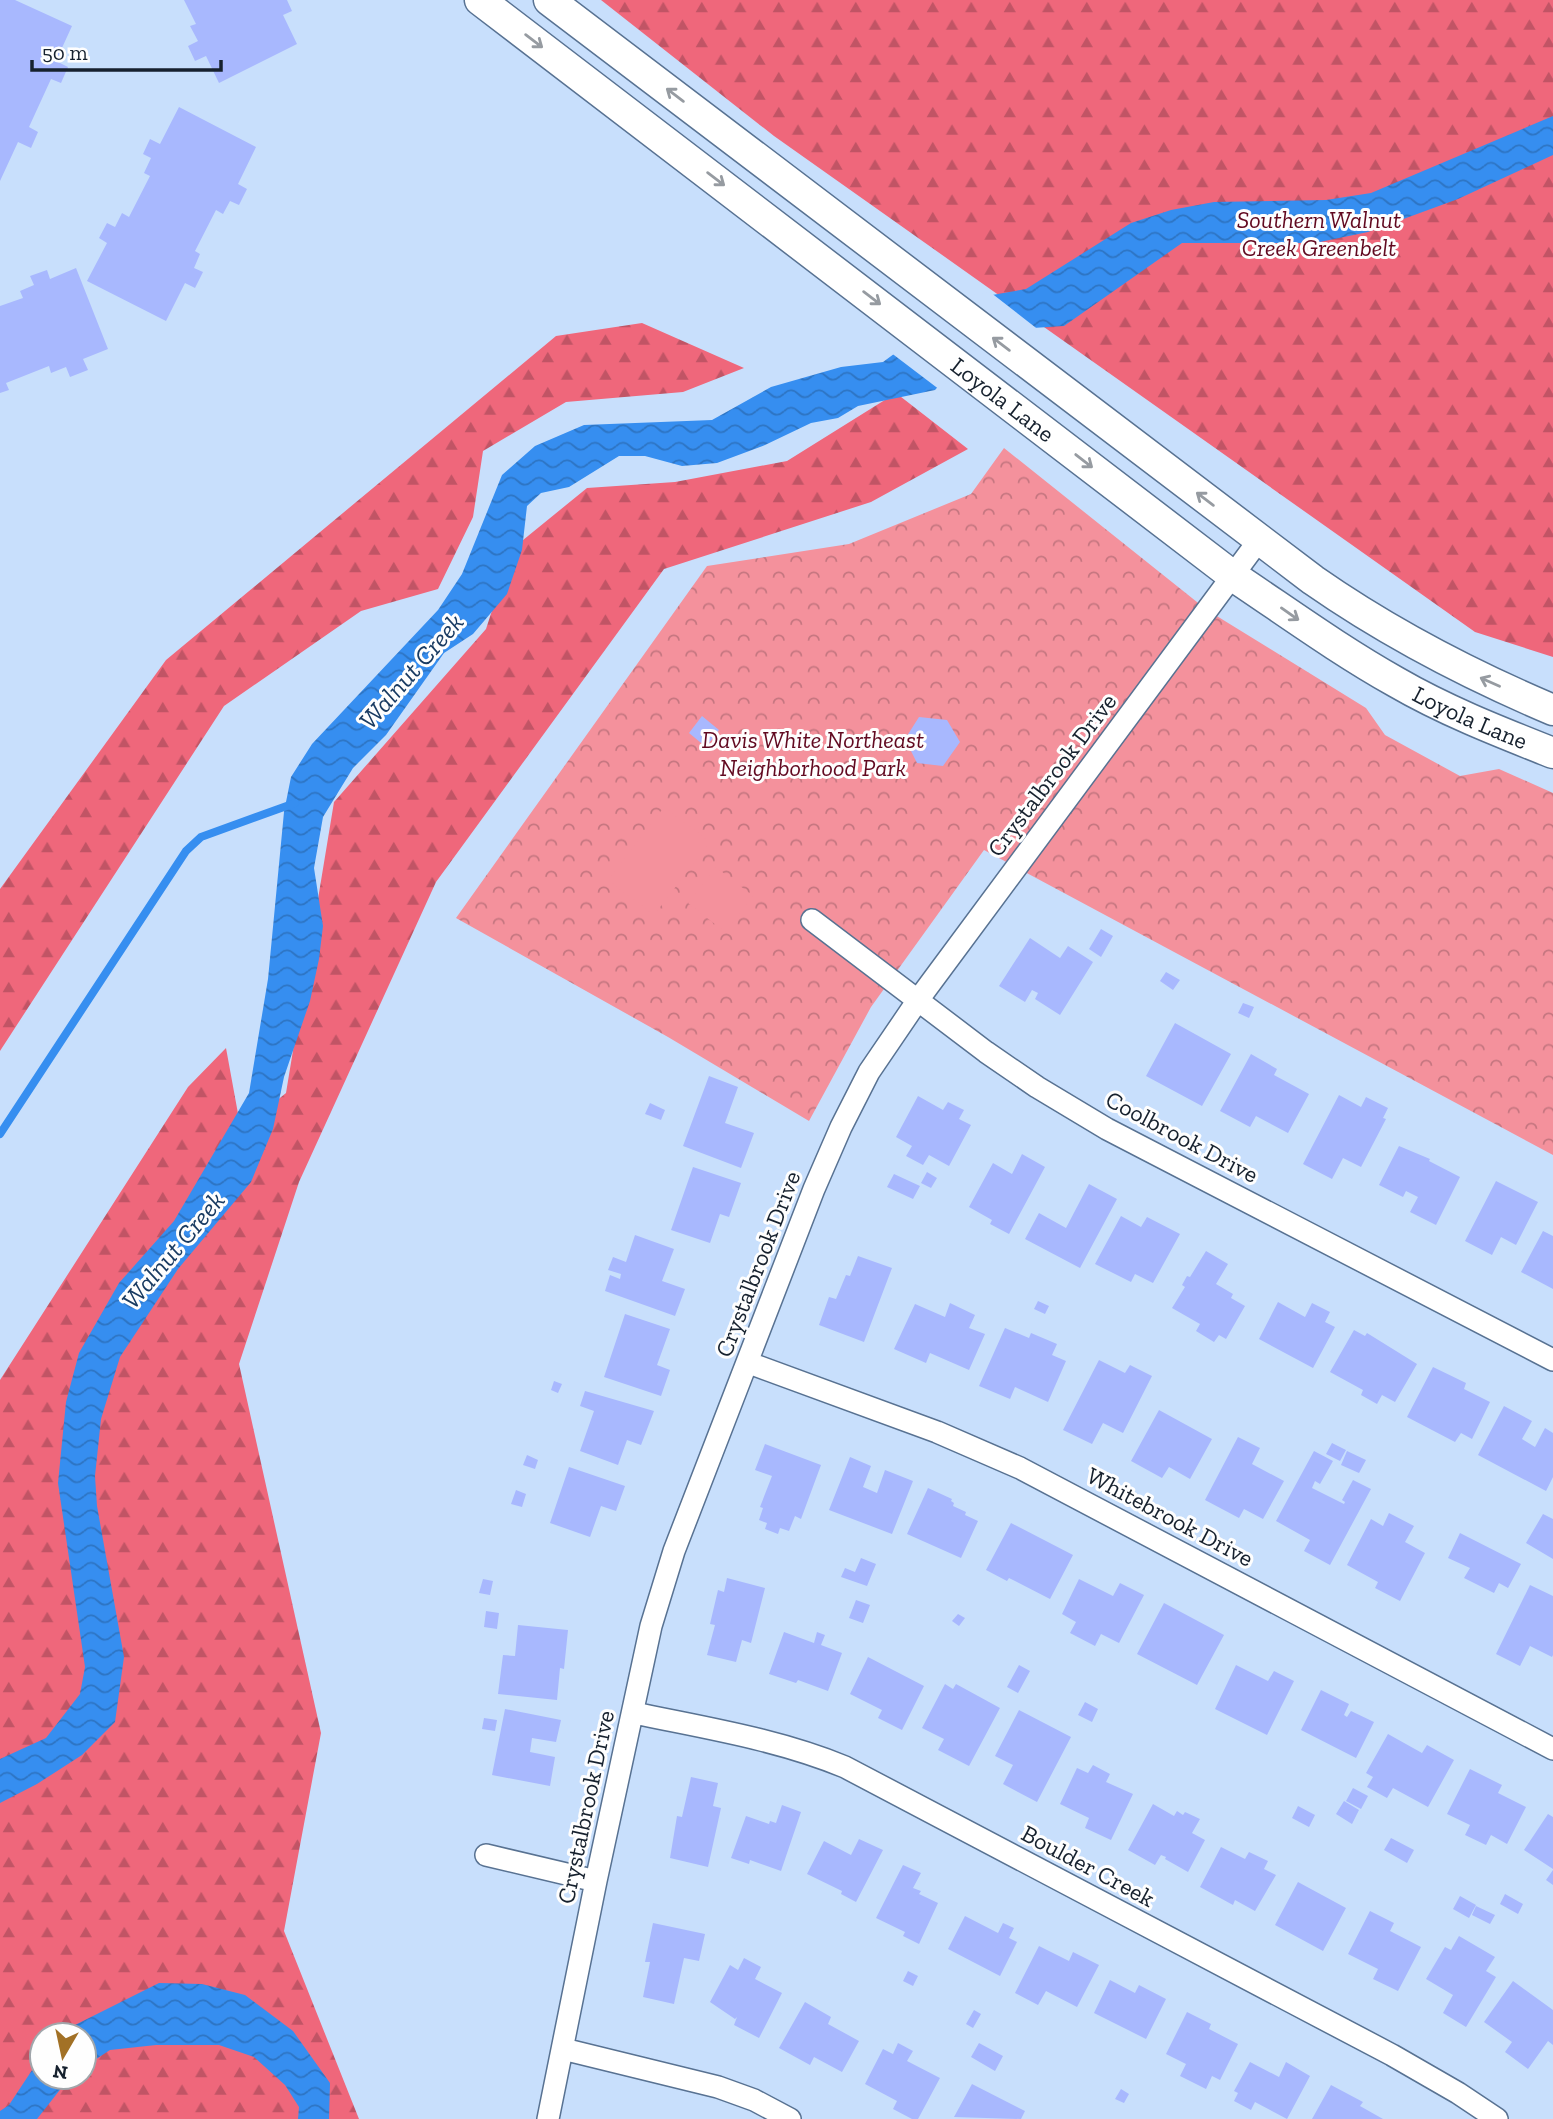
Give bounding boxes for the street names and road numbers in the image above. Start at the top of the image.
street label: Loyola Lane [945,351,1060,448]
street label: Loyola Lane [1408,679,1532,755]
street label: Crystalbrook Drive [981,687,1122,862]
street label: Coolbrook Drive [1101,1084,1263,1189]
street label: Crystalbrook Drive [709,1167,806,1361]
street label: Whitebrook Drive [1082,1460,1259,1573]
street label: Crystalbrook Drive [551,1708,620,1906]
street label: Boulder Creek [1017,1818,1160,1913]

